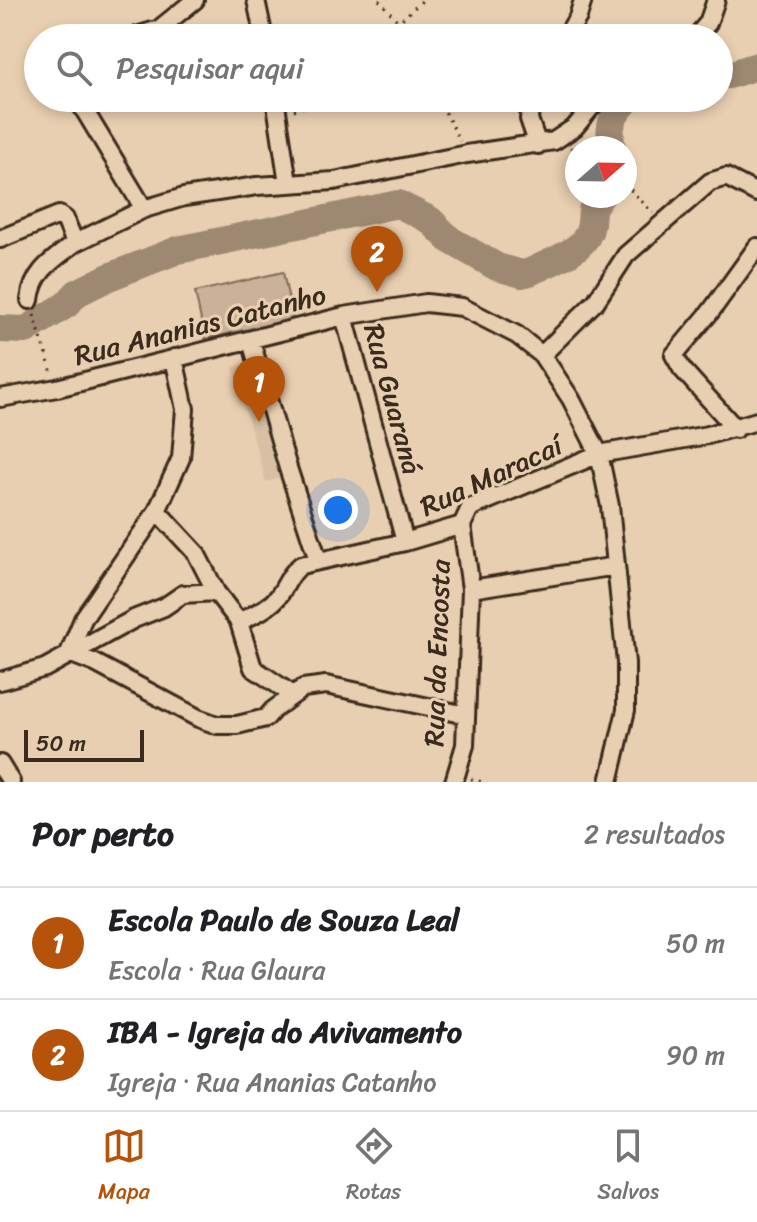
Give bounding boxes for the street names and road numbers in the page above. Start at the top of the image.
street label: Rua Ananias Catanho [69,270,331,380]
street label: Rua Guaraná [349,318,437,480]
street label: Rua Maracaí [411,420,573,530]
street label: Rua da Encosta [409,558,465,748]

